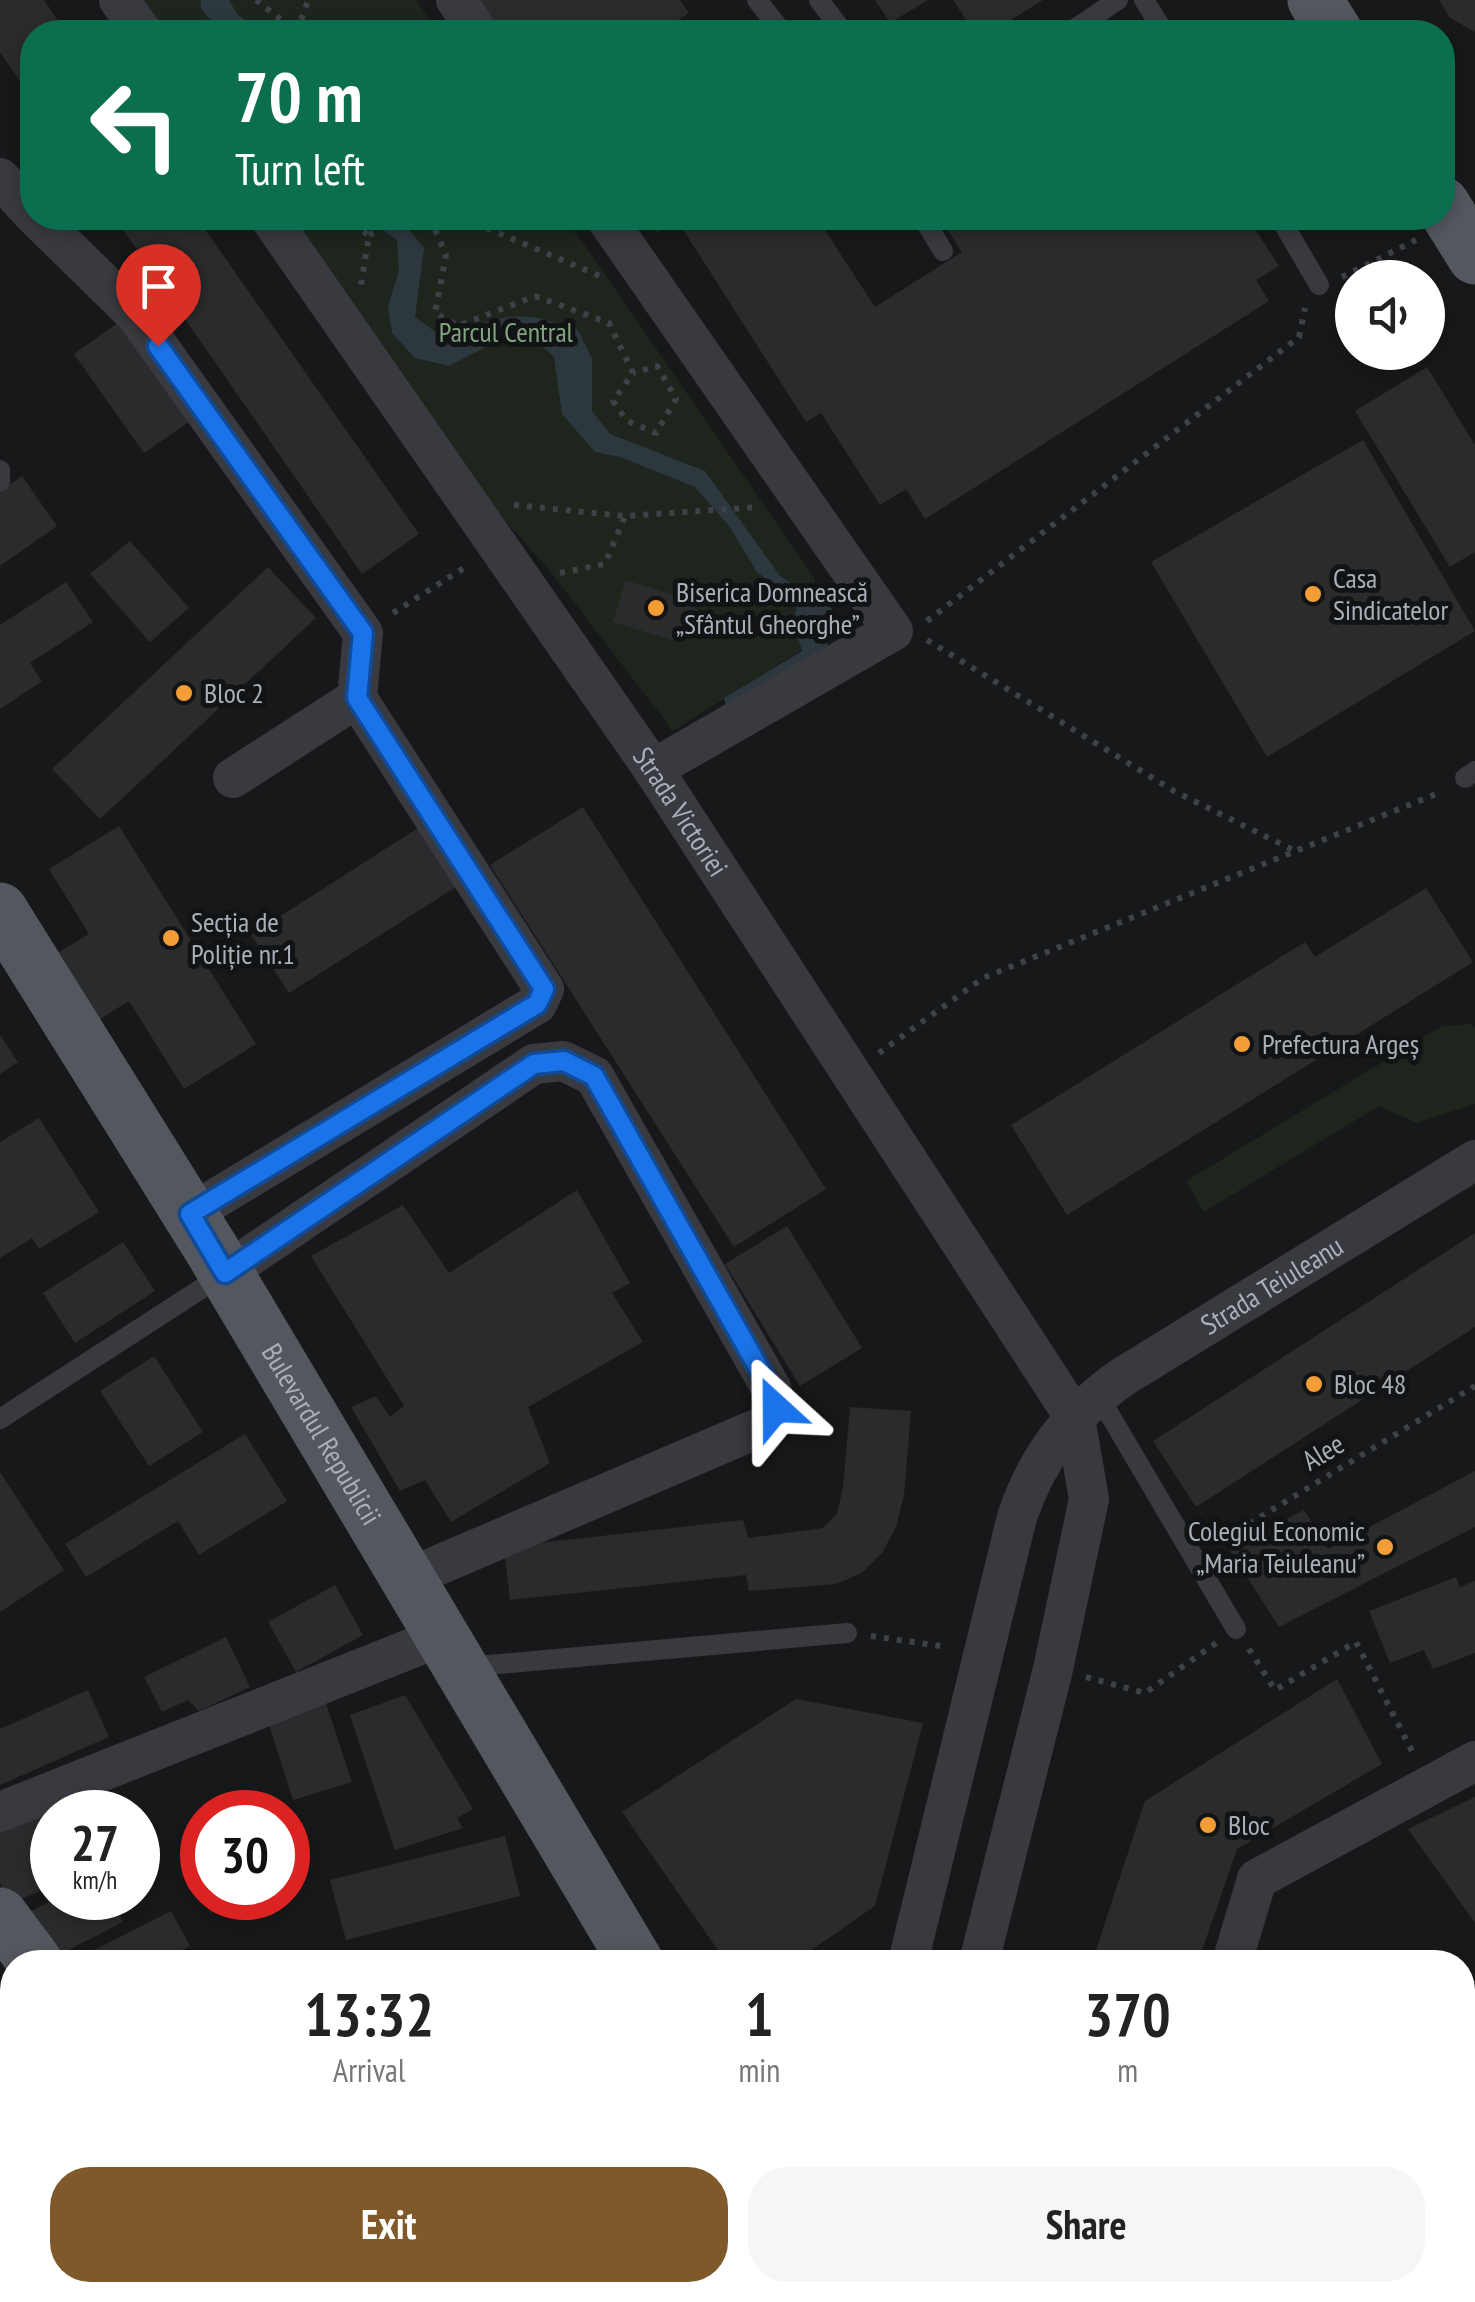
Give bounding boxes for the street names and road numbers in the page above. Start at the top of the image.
street label: Strada Victoriei [625,740,737,883]
street label: Strada Teiuleanu [1194,1227,1350,1342]
street label: Bulevardul Republicii [254,1336,390,1531]
street label: Alee [1295,1425,1351,1478]

